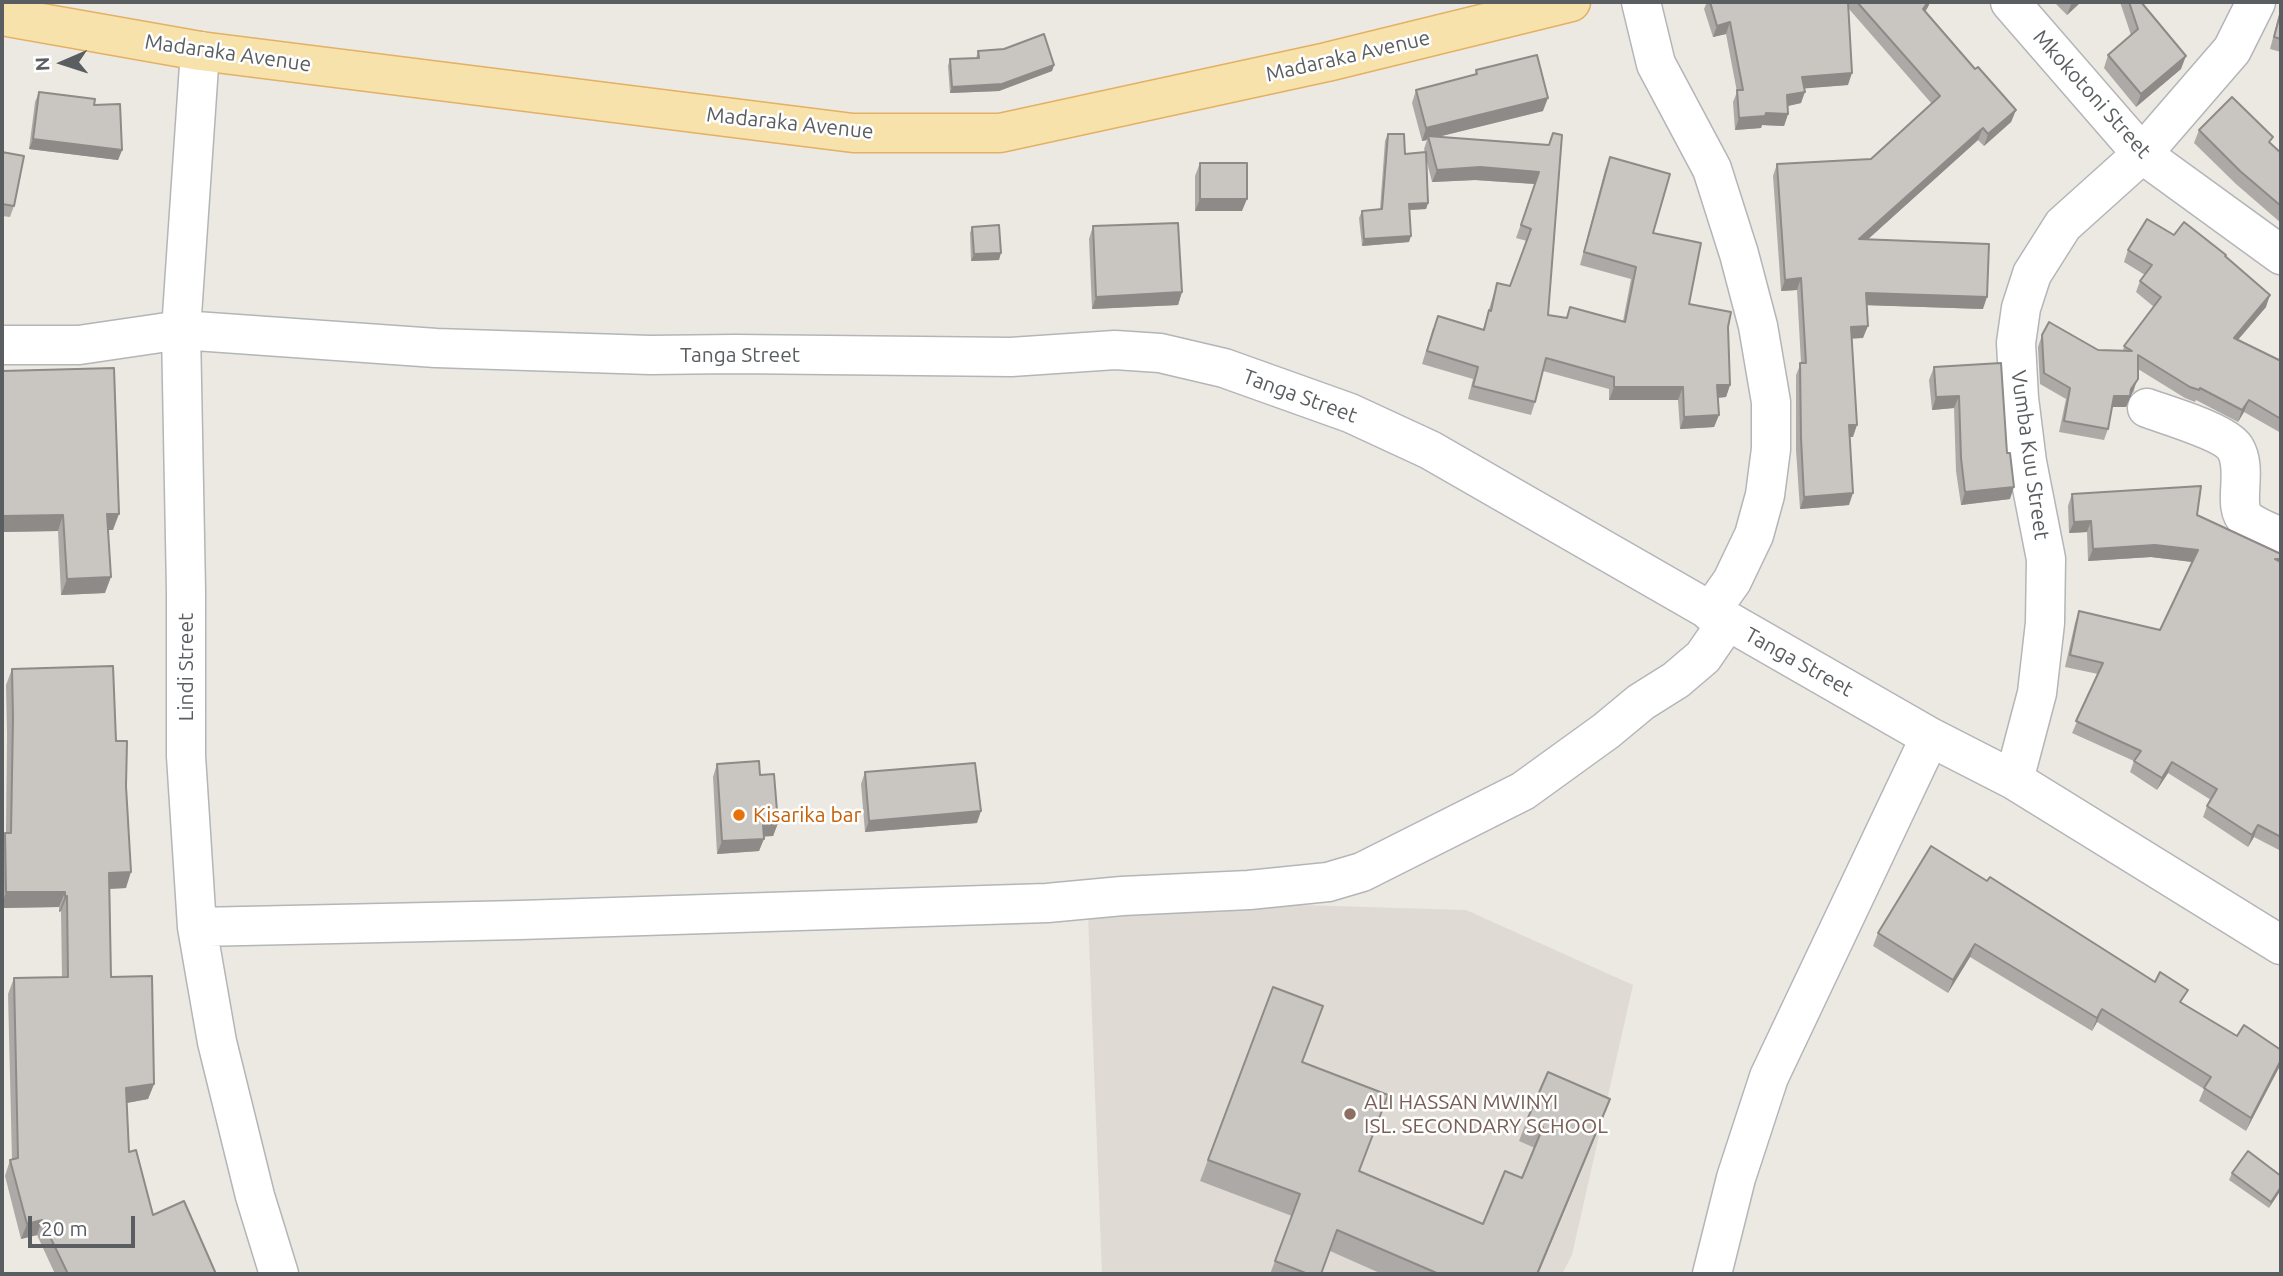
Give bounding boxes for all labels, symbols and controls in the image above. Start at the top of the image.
street label: Madaraka Avenue [1263,25,1433,87]
street label: Mkokotoni Street [2028,25,2156,163]
north arrow [28,28,98,98]
street label: Madaraka Avenue [143,29,313,77]
text: N [31,56,53,72]
street label: Madaraka Avenue [705,102,875,144]
street label: Tanga Street [680,342,800,368]
street label: Tanga Street [1239,364,1361,428]
street label: Vumba Kuu Street [2006,368,2054,542]
street label: Lindi Street [173,613,199,721]
street label: Tanga Street [1740,622,1858,702]
place label: Kisarika bar [753,802,862,828]
marker: Kisarika bar [731,807,747,823]
place label: ALI HASSAN MWINYI ISL. SECONDARY SCHOOL [1364,1089,1608,1139]
marker: ALI HASSAN MWINYI ISL. SECONDARY SCHOOL [1342,1106,1358,1122]
scale bar [32,1202,138,1246]
text: 20 m [41,1216,88,1240]

